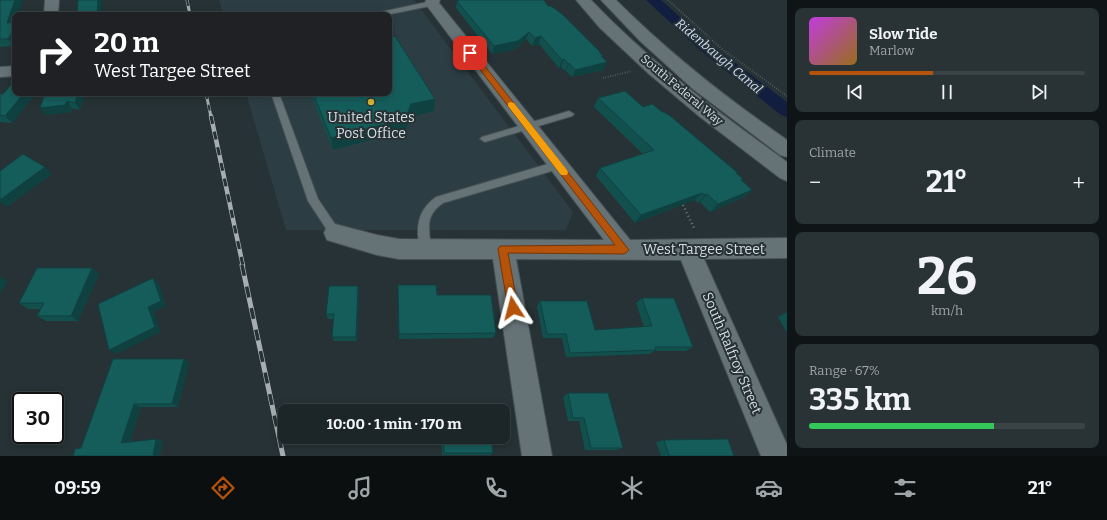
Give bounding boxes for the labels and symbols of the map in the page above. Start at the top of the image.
water label: Ridenbaugh Canal [673,15,766,97]
pin [453,36,487,70]
street label: South Federal Way [638,52,726,129]
marker: United States Post Office [366,97,376,107]
place label: United States Post Office [327,109,415,142]
street label: West Targee Street [643,241,765,258]
position arrow [492,287,534,329]
street label: South Ralfroy Street [699,290,765,416]
speed limit sign: 30 [12,392,64,444]

